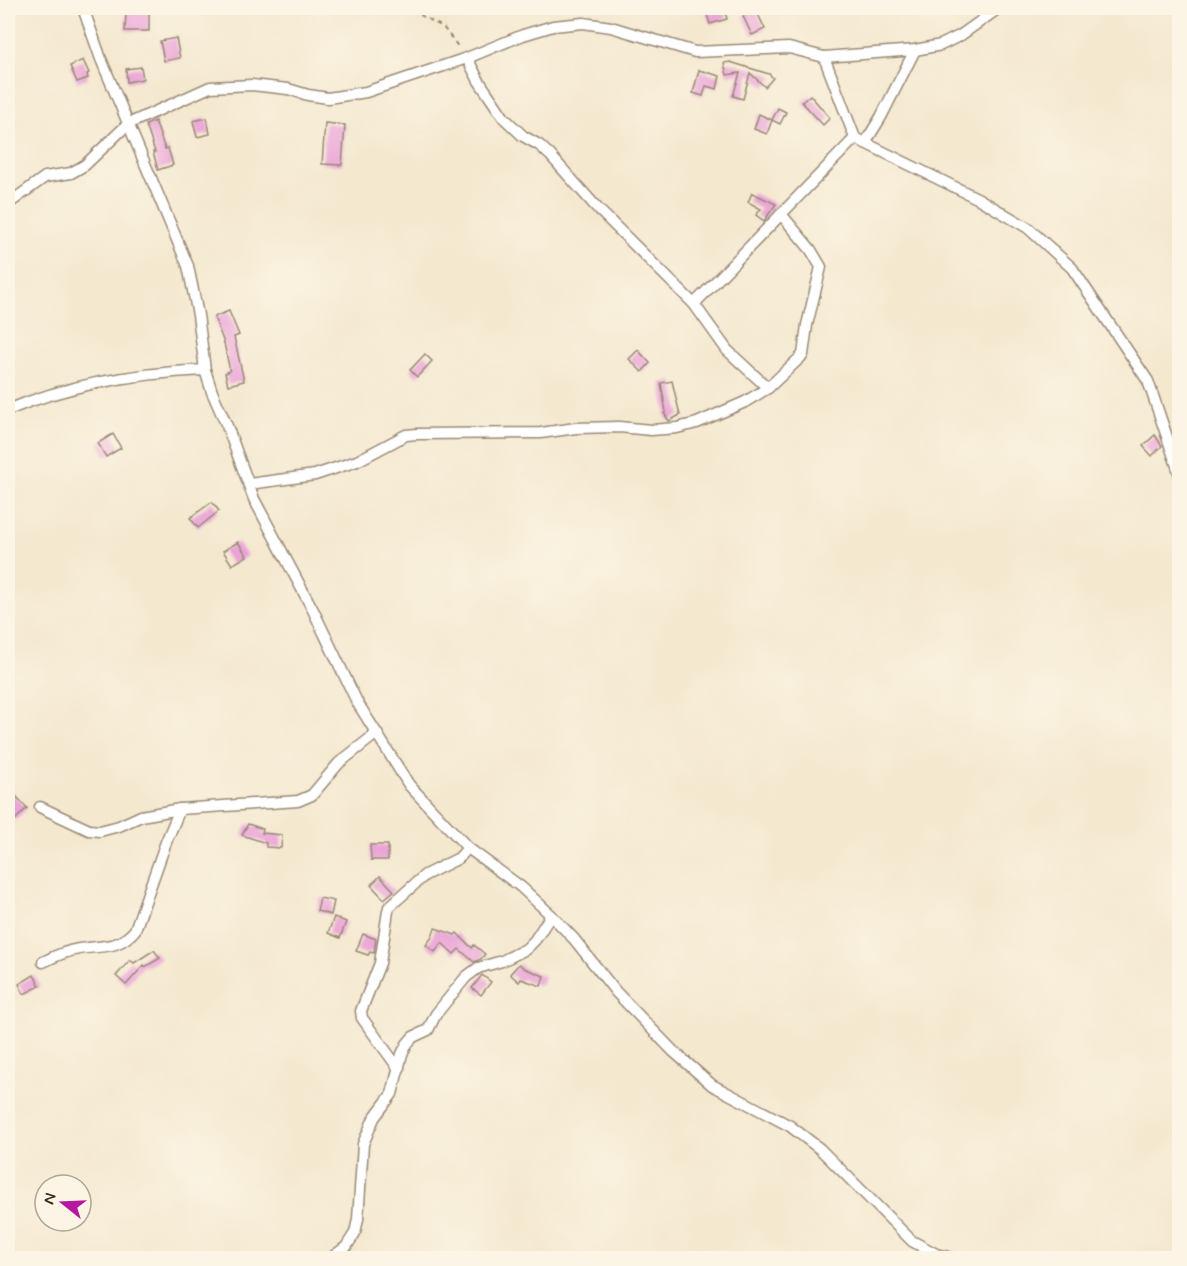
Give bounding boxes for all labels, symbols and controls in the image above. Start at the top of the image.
north arrow [33,1173,93,1233]
text: N [39,1191,62,1207]

